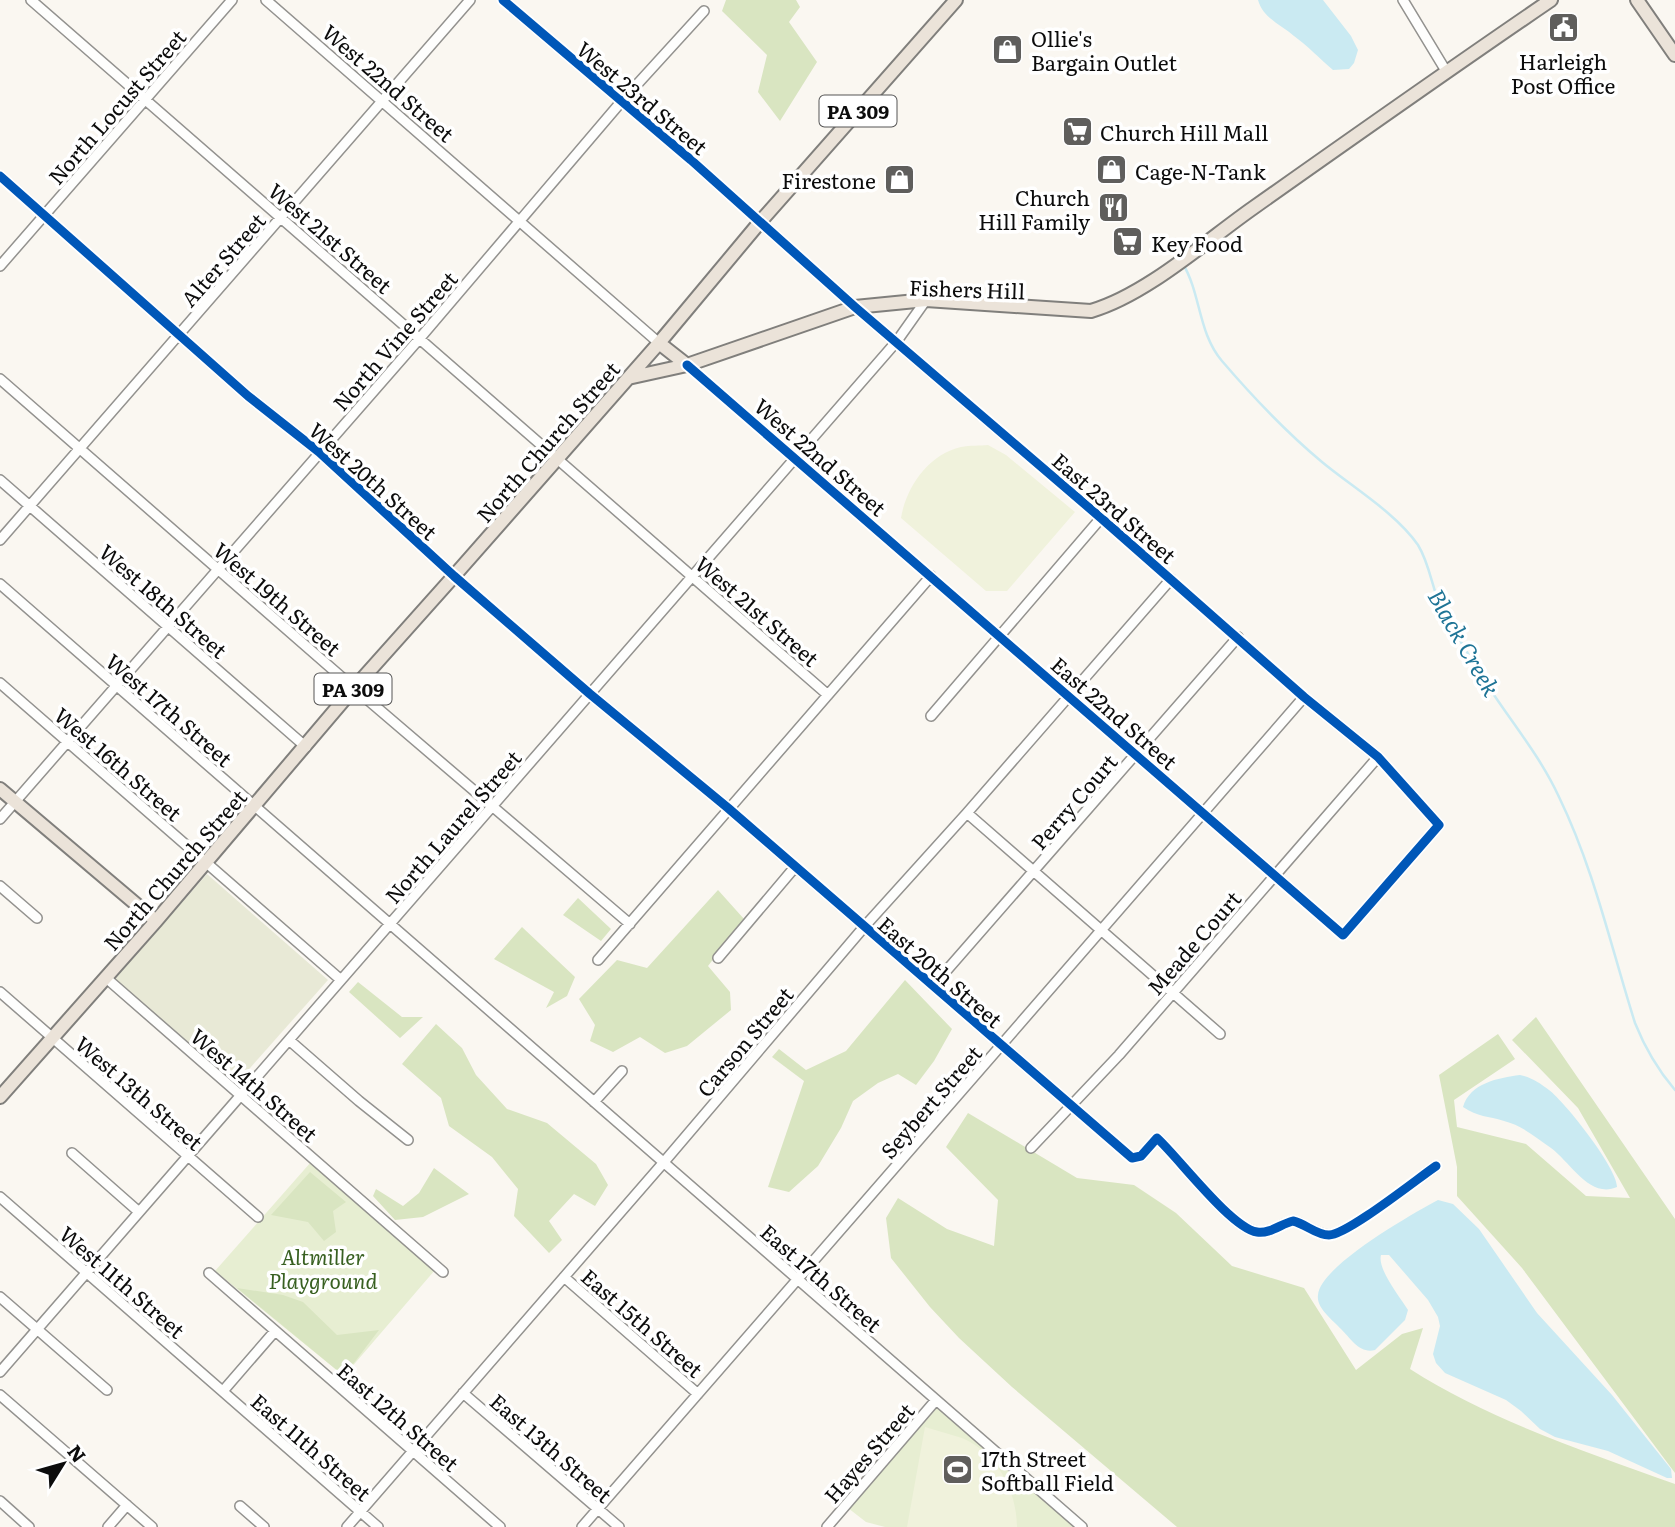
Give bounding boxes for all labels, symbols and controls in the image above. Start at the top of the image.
public building icon: Harleigh Post Office [1546,11,1580,45]
street label: West 22nd Street [316,16,462,148]
street label: North Locust Street [40,21,193,190]
place label: Ollie's Bargain Outlet [1031,22,1177,77]
shop icon: Ollie's Bargain Outlet [991,32,1025,66]
street label: West 23rd Street [571,33,716,161]
place label: Harleigh Post Office [1511,45,1615,100]
road number: PA 309 [820,96,896,127]
supermarket icon: Church Hill Mall [1060,114,1094,148]
place label: Church Hill Mall [1100,116,1268,147]
shop icon: Cage-N-Tank [1095,153,1129,187]
place label: Cage-N-Tank [1135,155,1266,186]
shop icon: Firestone [882,162,916,196]
place label: Firestone [781,164,876,195]
street label: West 21st Street [262,175,400,300]
place label: Church Hill Family [978,181,1091,236]
restaurant icon: Church Hill Family [1096,191,1130,225]
street label: Alter Street [172,205,272,313]
supermarket icon: Key Food [1111,225,1145,259]
place label: Key Food [1151,227,1243,258]
street label: North Vine Street [324,263,464,417]
street label: Fishers Hill [908,270,1026,306]
street label: North Church Street [468,353,626,528]
street label: West 22nd Street [748,390,894,522]
street label: West 20th Street [303,414,445,546]
street label: East 23rd Street [1046,444,1184,570]
street label: West 19th Street [208,534,349,662]
street label: West 18th Street [93,536,235,665]
street label: West 21st Street [689,548,827,673]
water label: Black Creek [1421,582,1510,702]
street label: West 17th Street [100,645,240,773]
street label: East 22nd Street [1045,648,1185,776]
road number: PA 309 [314,674,392,704]
street label: West 16th Street [48,699,190,828]
street label: North Laurel Street [377,742,528,909]
street label: Perry Court [1023,746,1124,856]
street label: North Church Street [95,781,253,956]
street label: Meade Court [1139,883,1247,1001]
street label: East 20th Street [872,908,1010,1034]
street label: Carson Street [689,979,800,1103]
street label: West 14th Street [185,1020,326,1148]
street label: West 13th Street [69,1028,211,1157]
street label: Seybert Street [872,1037,988,1164]
street label: East 17th Street [755,1216,890,1339]
street label: West 11th Street [53,1218,193,1345]
park label: Altmiller Playground [268,1240,378,1295]
street label: East 15th Street [575,1260,711,1384]
street label: East 12th Street [331,1354,467,1478]
street label: East 11th Street [245,1385,379,1507]
street label: East 13th Street [484,1385,620,1509]
street label: Hayes Street [816,1395,921,1509]
north arrow [28,1429,98,1499]
text: N [61,1438,93,1468]
place label: 17th Street Softball Field [981,1442,1114,1497]
sports icon: 17th Street Softball Field [941,1452,975,1486]

